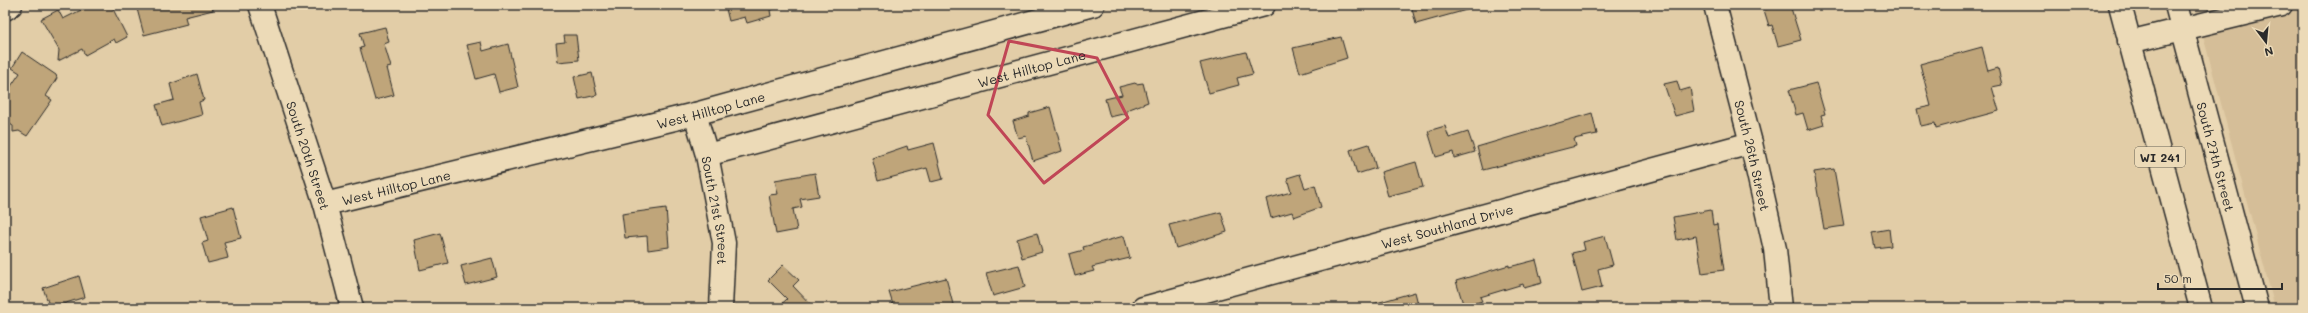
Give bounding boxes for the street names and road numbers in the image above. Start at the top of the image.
street label: West Hilltop Lane [975,45,1087,90]
street label: West Hilltop Lane [655,87,767,132]
street label: South 26th Street [1732,98,1775,212]
street label: South 20th Street [283,99,335,212]
street label: South 27th Street [2194,100,2239,214]
road number: WI 241 [2135,147,2185,167]
street label: South 21st Street [699,155,732,265]
street label: West Hilltop Lane [340,165,452,208]
street label: West Southland Drive [1379,199,1515,252]

